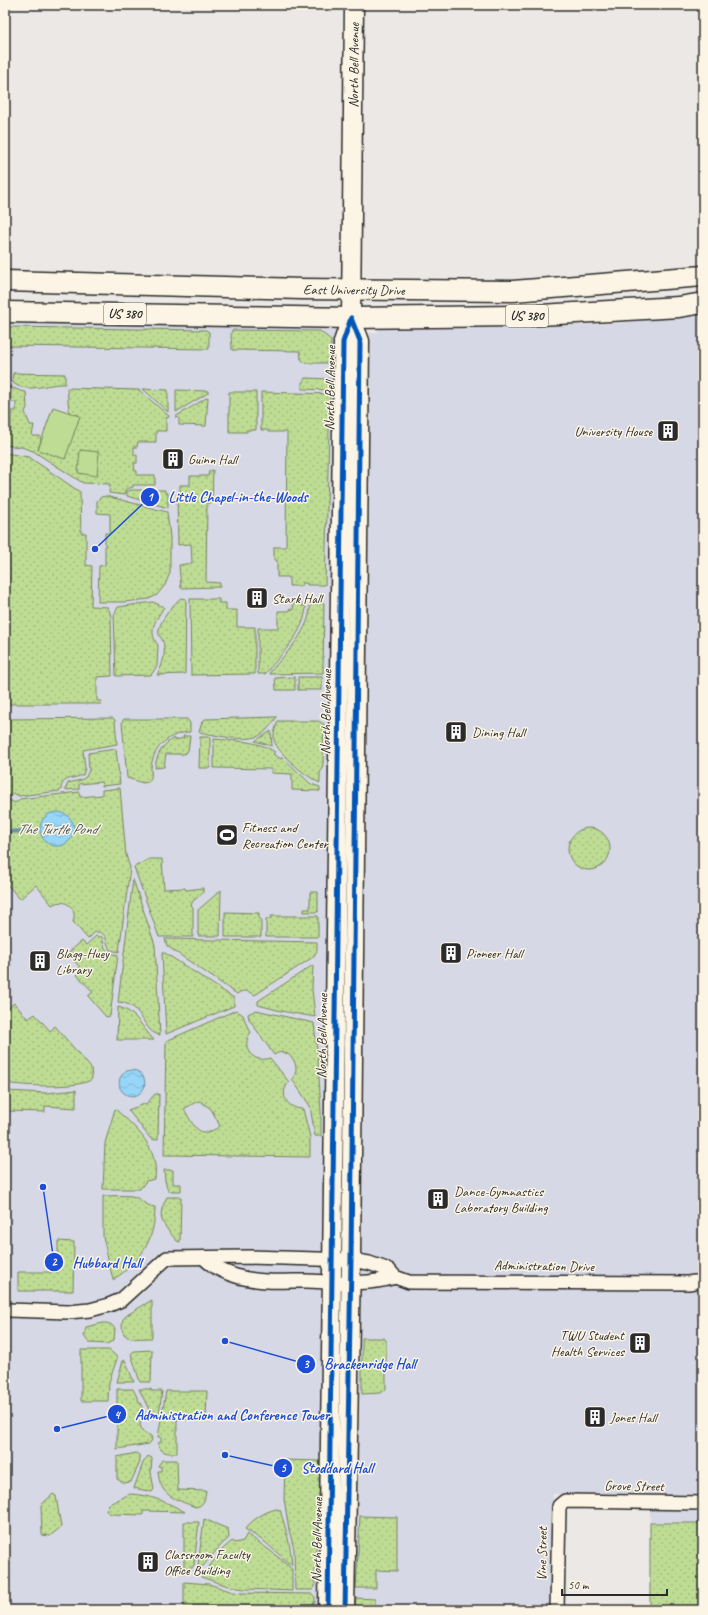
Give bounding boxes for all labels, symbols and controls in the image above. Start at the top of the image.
street label: North Bell Avenue [345,21,362,108]
street label: East University Drive [303,281,406,298]
road number: US 380 [104,303,146,325]
road number: US 380 [506,305,548,327]
street label: North Bell Avenue [321,344,339,430]
building icon: University House [655,418,681,444]
place label: University House [575,423,653,440]
building icon: Guinn Hall [160,446,186,472]
place label: Guinn Hall [188,451,240,468]
callout: Little Chapel-in-the-Woods [140,484,315,511]
text: Little Chapel-in-the-Woods [169,488,309,507]
text: 1 [147,489,154,505]
building icon: Stark Hall [244,585,270,611]
place label: Stark Hall [272,590,324,607]
street label: North Bell Avenue [317,668,335,754]
building icon: Dining Hall [443,719,469,745]
place label: Dining Hall [472,724,527,741]
place label: Fitness and Recreation Center [242,819,330,852]
water label: The Turtle Pond [17,820,102,839]
sports icon: Fitness and Recreation Center [214,822,240,848]
building icon: Pioneer Hall [438,940,464,966]
place label: Blagg-Huey Library [56,945,110,978]
place label: Pioneer Hall [466,945,525,962]
building icon: Blagg-Huey Library [27,948,53,974]
street label: North Bell Avenue [313,992,331,1078]
place label: Dance-Gymnastics Laboratory Building [454,1183,549,1216]
building icon: Dance-Gymnastics Laboratory Building [425,1186,451,1212]
callout: Hubbard Hall [44,1249,149,1276]
text: 2 [51,1254,58,1270]
text: Hubbard Hall [73,1254,145,1273]
street label: Administration Drive [494,1257,595,1275]
place label: TWU Student Health Services [551,1327,625,1360]
building icon: TWU Student Health Services [627,1330,653,1356]
callout: Brackenridge Hall [296,1350,424,1377]
text: Brackenridge Hall [324,1355,419,1374]
text: 3 [303,1356,310,1372]
callout: Administration and Conference Tower [107,1401,337,1428]
building icon: Jones Hall [582,1404,608,1430]
text: Administration and Conference Tower [135,1406,331,1425]
text: 4 [114,1407,121,1423]
place label: Jones Hall [609,1409,659,1426]
callout: Stoddard Hall [273,1455,381,1482]
text: Stoddard Hall [301,1459,376,1478]
text: 5 [280,1460,287,1476]
street label: Grove Street [604,1477,665,1495]
street label: North Bell Avenue [308,1496,326,1582]
street label: Vine Street [533,1526,551,1581]
place label: Classroom Faculty Office Building [164,1546,251,1579]
building icon: Classroom Faculty Office Building [135,1549,161,1575]
scale bar [562,1571,667,1597]
text: 50 m [568,1577,590,1593]

